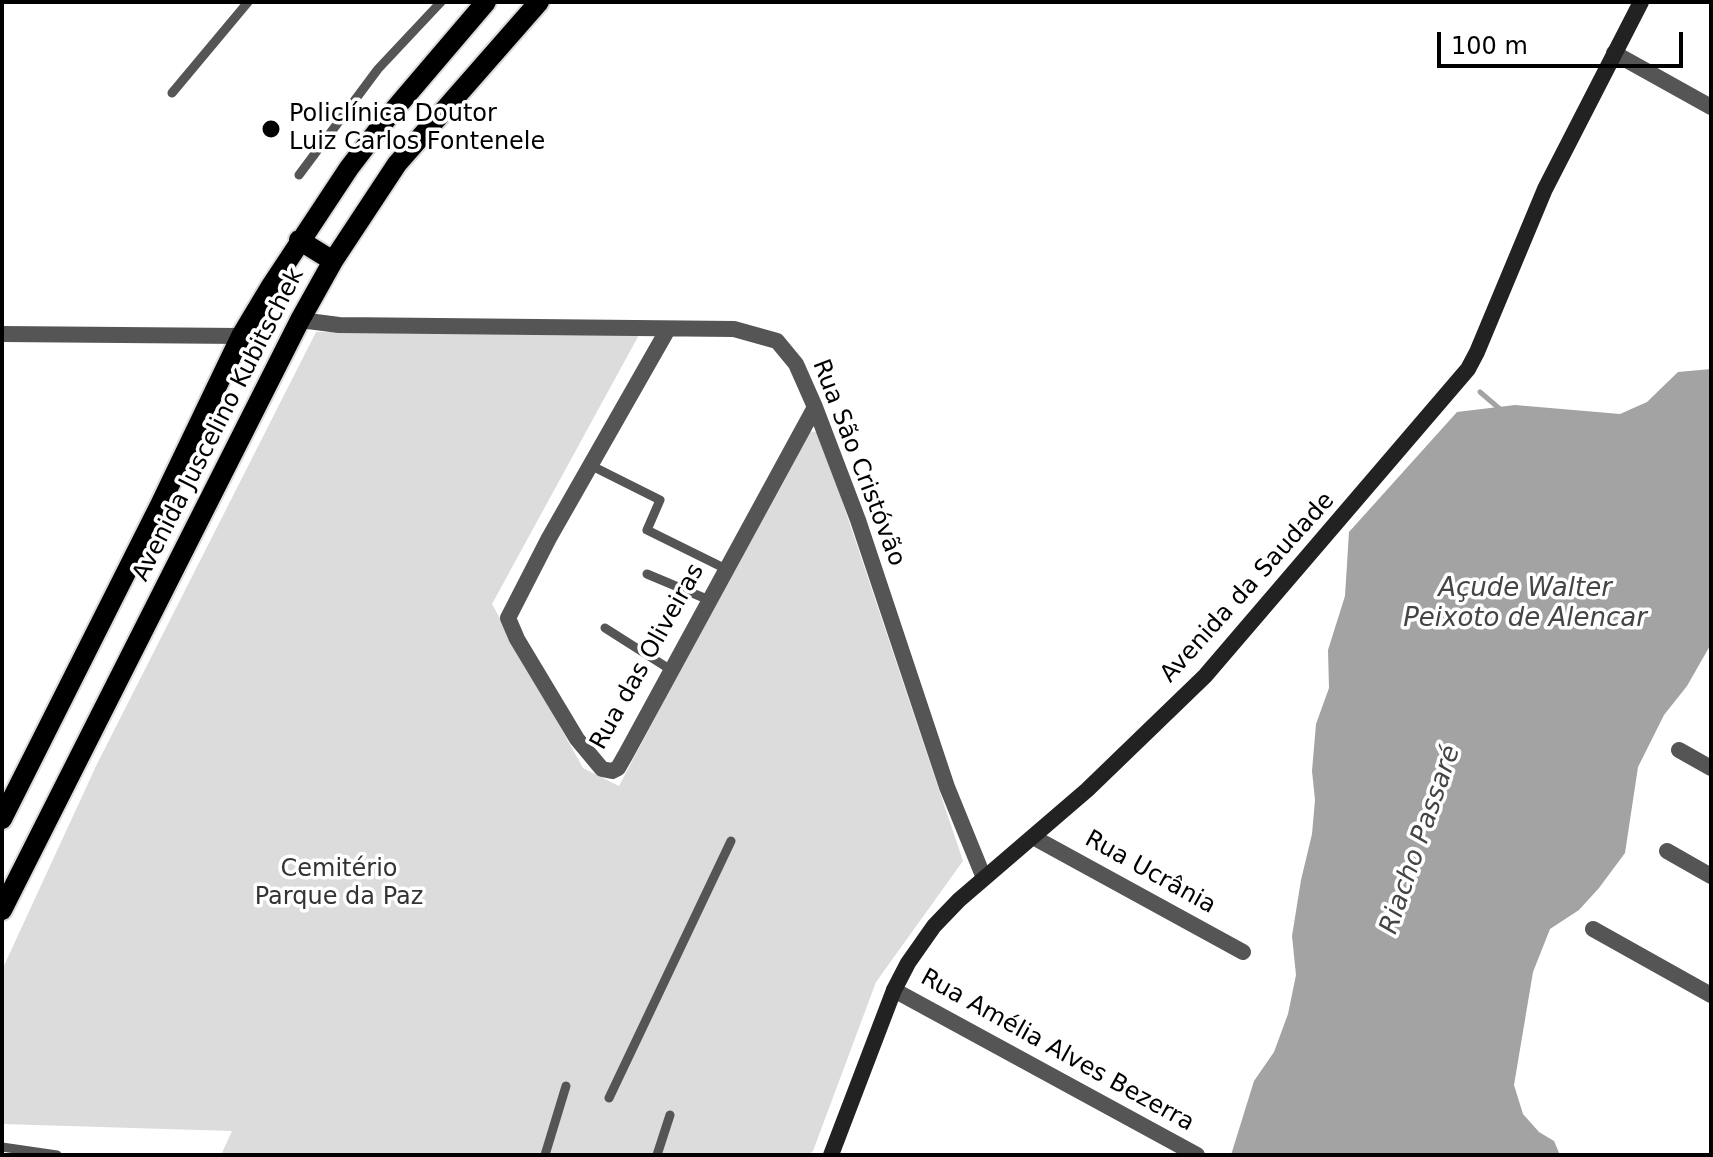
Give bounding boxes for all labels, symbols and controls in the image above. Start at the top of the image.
scale bar [1441,16,1687,66]
text: 100 m [1451,32,1528,60]
place label: Policlínica Doutor Luiz Carlos Fontenele [289,101,545,157]
marker: Policlínica Doutor Luiz Carlos Fontenele [260,118,282,140]
street label: Avenida Juscelino Kubitschek [127,264,311,586]
street label: Rua São Cristóvão [805,356,911,570]
street label: Avenida da Saudade [1155,487,1341,689]
street label: Rua das Oliveiras [585,559,711,755]
water label: Açude Walter Peixoto de Alencar [1403,573,1647,634]
water label: Riacho Passaré [1374,742,1468,938]
street label: Rua Ucrânia [1080,825,1220,921]
park label: Cemitério Parque da Paz [255,856,423,912]
street label: Rua Amélia Alves Bezerra [915,964,1199,1138]

